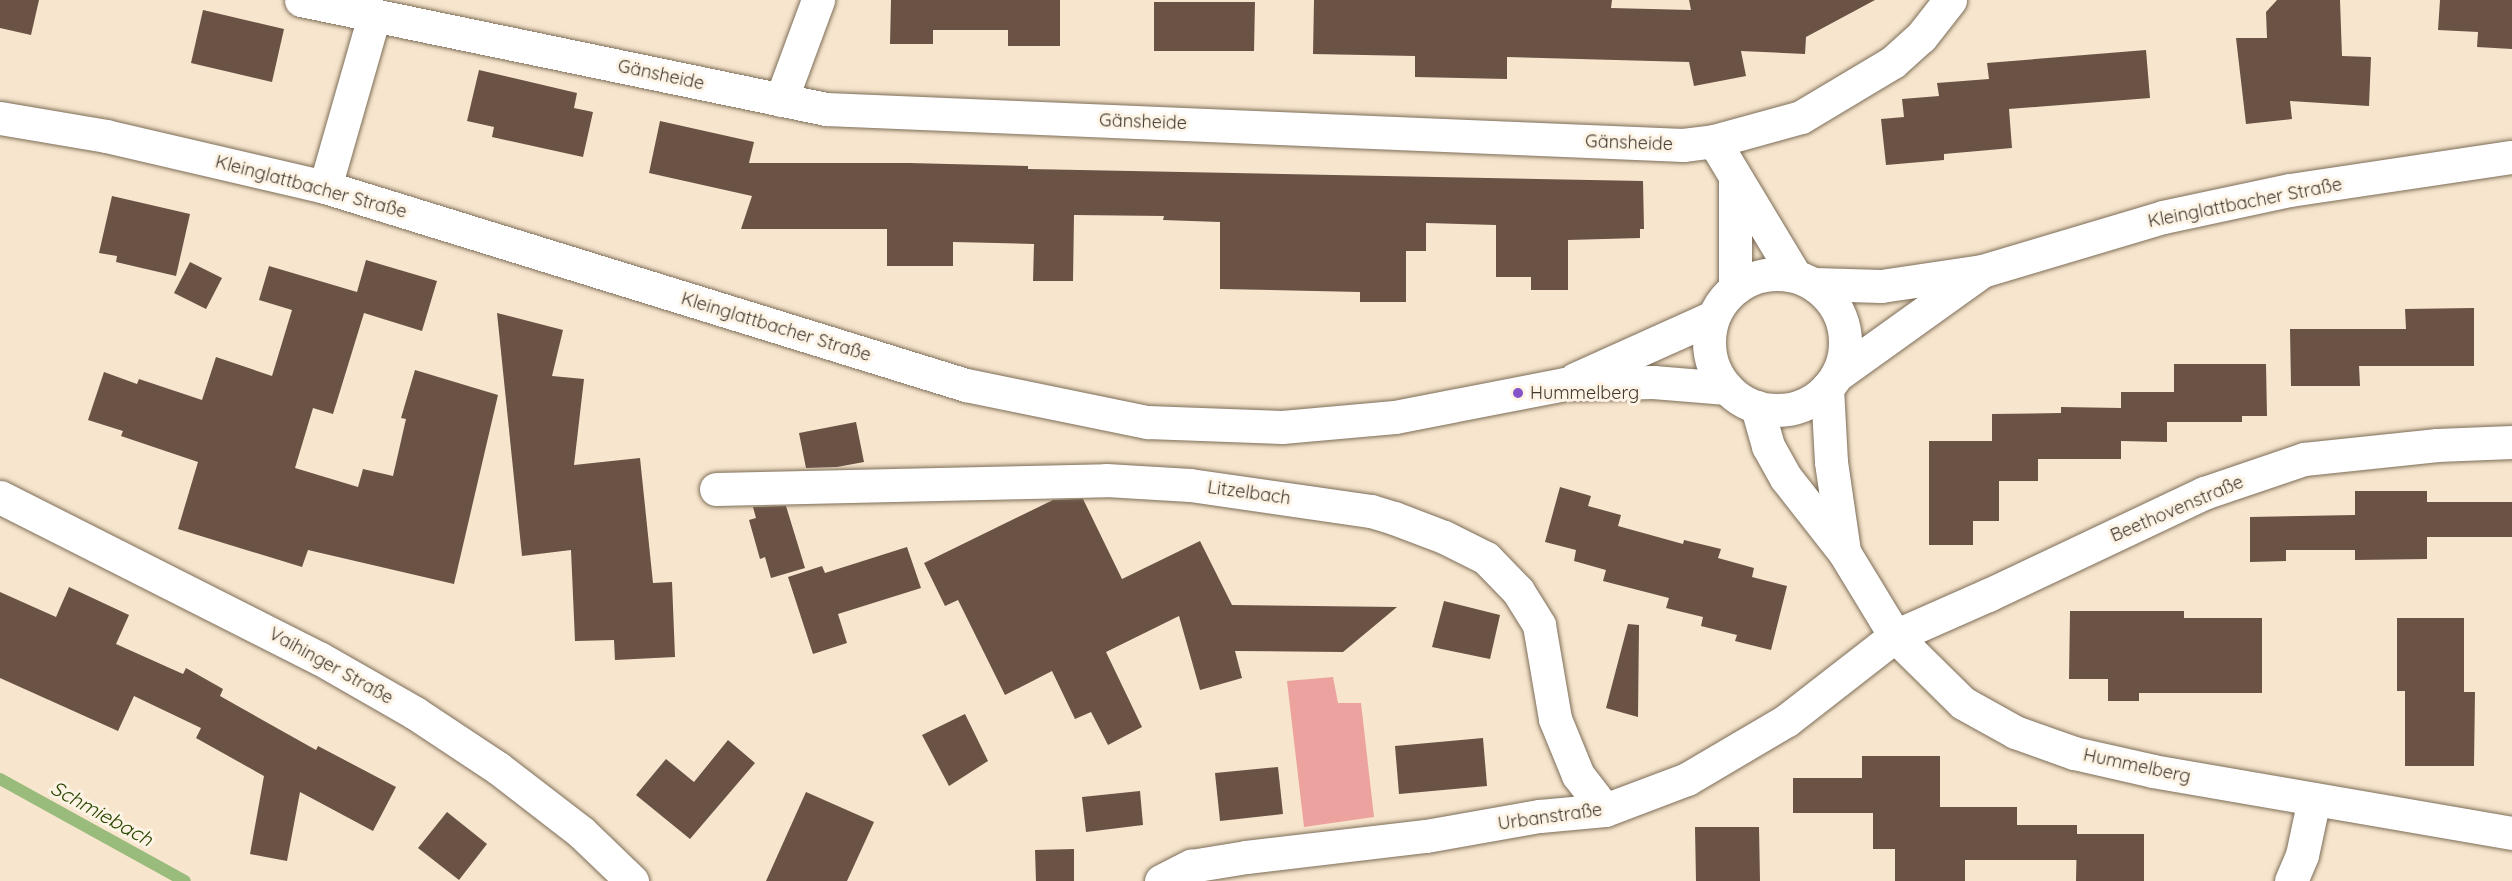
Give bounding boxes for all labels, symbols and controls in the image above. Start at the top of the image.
street label: Gänsheide [616,55,706,95]
street label: Gänsheide [1099,110,1187,134]
street label: Gänsheide [1585,131,1673,155]
street label: Kleinglattbacher Straße [213,151,409,223]
street label: Kleinglattbacher Straße [2146,174,2344,232]
street label: Kleinglattbacher Straße [678,288,874,366]
place label: Hummelberg [1530,382,1639,404]
marker: Hummelberg [1511,386,1525,400]
street label: Beethovenstraße [2107,471,2247,547]
street label: Litzelbach [1206,476,1292,510]
street label: Vaihinger Straße [265,623,397,709]
street label: Hummelberg [2081,744,2193,788]
water label: Schmiebach [47,775,157,851]
street label: Urbanstraße [1496,799,1604,835]

